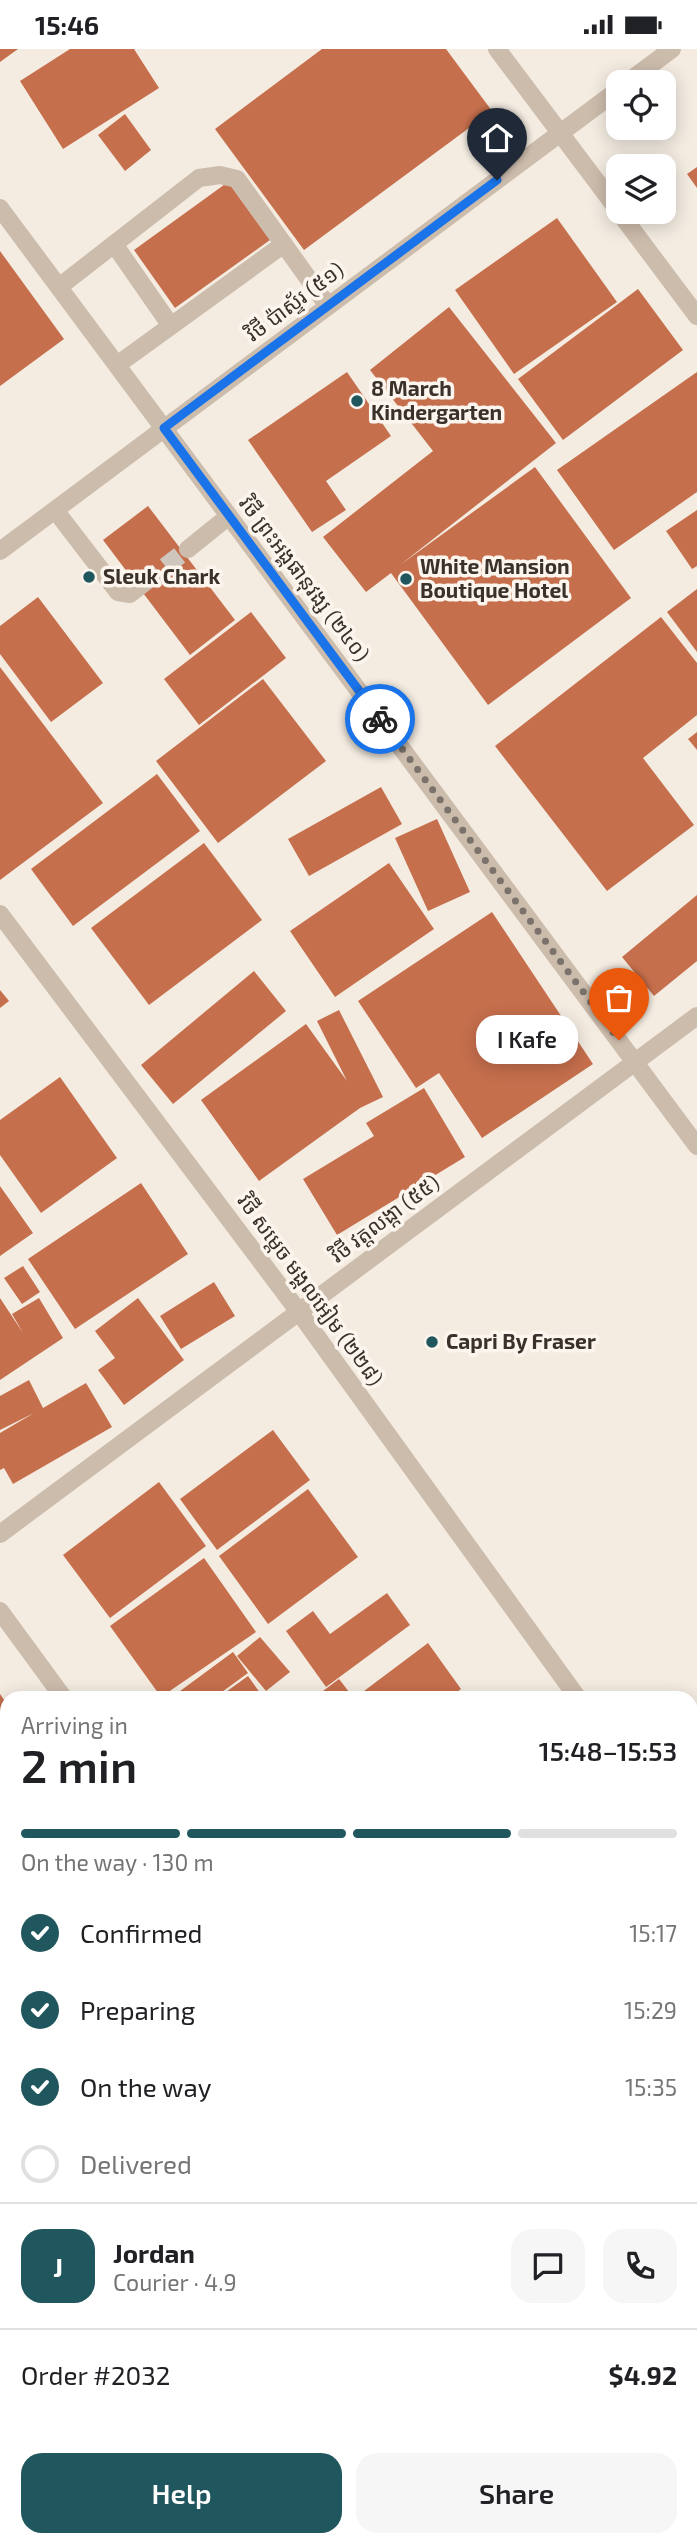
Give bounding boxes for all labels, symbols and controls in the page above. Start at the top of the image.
text: 15:46 [35,9,99,40]
map controls [606,70,676,224]
button: locate [606,70,676,140]
pin [467,108,527,180]
icon: home [478,119,516,157]
button: layers [606,154,676,224]
street label: វិថី ប៉ាស្ទ័រ (៥១) [240,256,350,348]
place label: 8 March Kindergarten [371,375,502,424]
marker: 8 March Kindergarten [349,393,365,409]
street label: វិថី ព្រះអង្គផានុវង្ស (២៤០) [232,490,376,667]
place label: White Mansion Boutique Hotel [420,553,570,602]
place label: Sleuk Chark [103,563,221,588]
marker: Sleuk Chark [81,569,97,585]
marker: White Mansion Boutique Hotel [398,571,414,587]
courier [345,684,415,754]
icon: bike [361,700,399,738]
pin [589,968,649,1040]
icon: bag [600,979,638,1017]
callout: I Kafe [476,1016,577,1065]
text: I Kafe [497,1025,557,1053]
street label: វិថី វត្តលង្កា (៥៥) [324,1169,445,1270]
street label: វិថី សម្តេច មង្គលអៀម (២២៨) [231,1188,389,1391]
place label: Capri By Fraser [446,1328,596,1354]
marker: Capri By Fraser [424,1334,440,1350]
text: Arriving in [21,1711,128,1739]
text: 15:48–15:53 [539,1735,677,1766]
text: 2 min [21,1737,137,1792]
text: On the way · 130 m [21,1848,214,1876]
icon: check [21,1914,59,1952]
text: Confirmed [80,1917,203,1948]
text: 15:17 [629,1919,677,1947]
icon: check [21,1991,59,2029]
text: Preparing [80,1994,195,2025]
text: 15:29 [624,1996,677,2024]
icon: check [21,2068,59,2106]
text: On the way [80,2071,211,2102]
text: 15:35 [625,2073,677,2101]
text: Delivered [80,2148,192,2179]
button: chat [511,2229,585,2303]
button: phone [603,2229,677,2303]
text: Jordan [113,2237,195,2268]
text: J [53,2251,63,2282]
text: Courier · 4.9 [113,2268,237,2296]
text: Order #2032 [21,2359,170,2390]
text: $4.92 [609,2359,677,2390]
button: Help [21,2453,342,2533]
button: Share [356,2453,677,2533]

